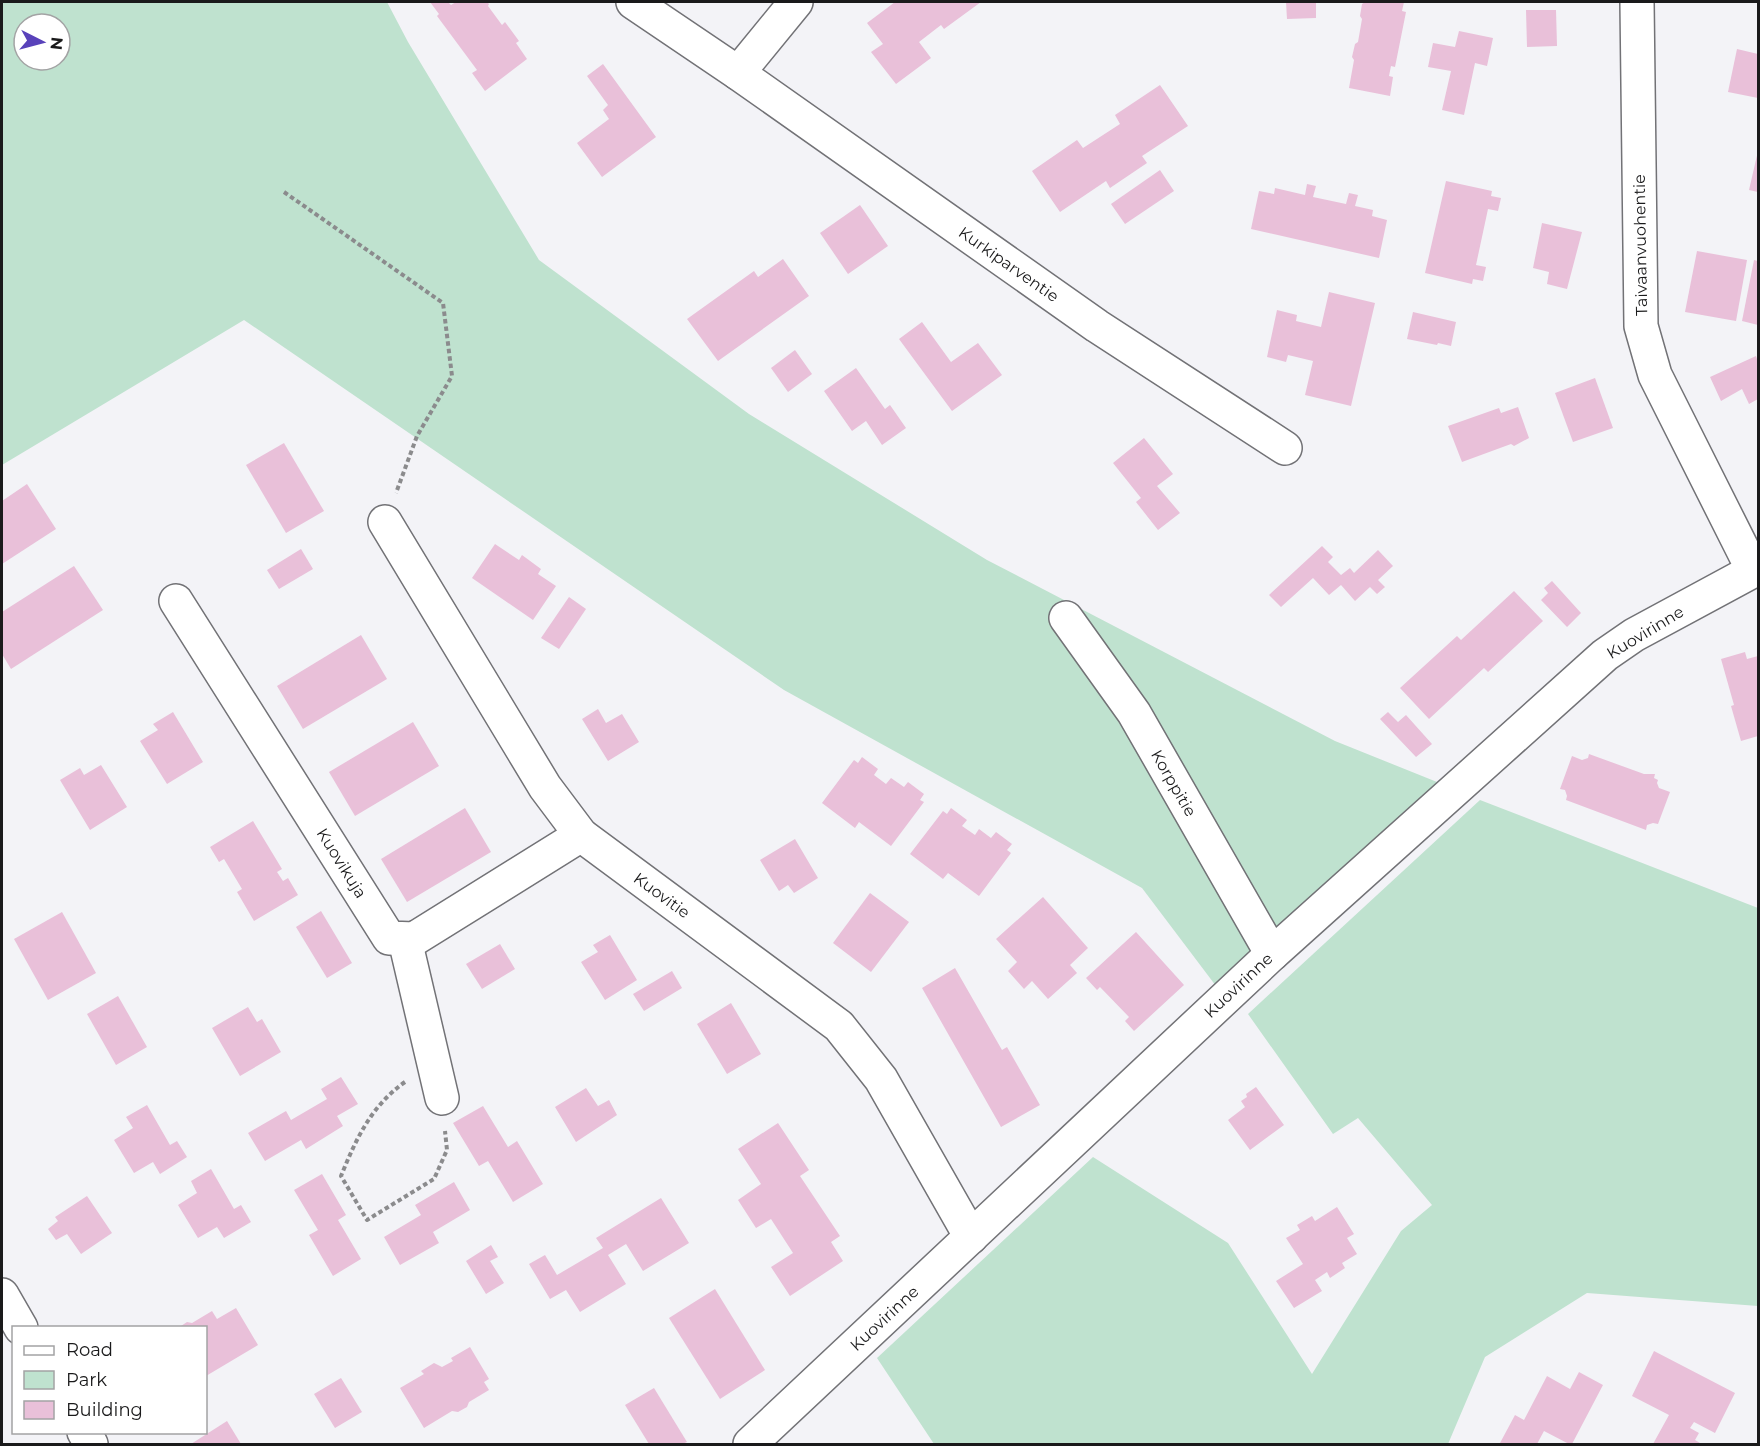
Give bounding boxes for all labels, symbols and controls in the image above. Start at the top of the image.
north arrow [12,12,72,72]
text: N [46,36,67,51]
street label: Taivaanvuohentie [1630,174,1651,316]
street label: Kurkiparventie [955,223,1063,306]
street label: Kuovirinne [1603,602,1687,663]
street label: Korppitie [1147,747,1200,820]
street label: Kuovikuja [313,825,370,902]
street label: Kuovitie [630,869,694,922]
street label: Kuovirinne [1200,949,1276,1022]
street label: Kuovirinne [846,1282,922,1355]
legend [12,1326,207,1434]
text: Road [66,1339,113,1361]
text: Park [66,1369,107,1391]
text: Building [66,1399,143,1421]

